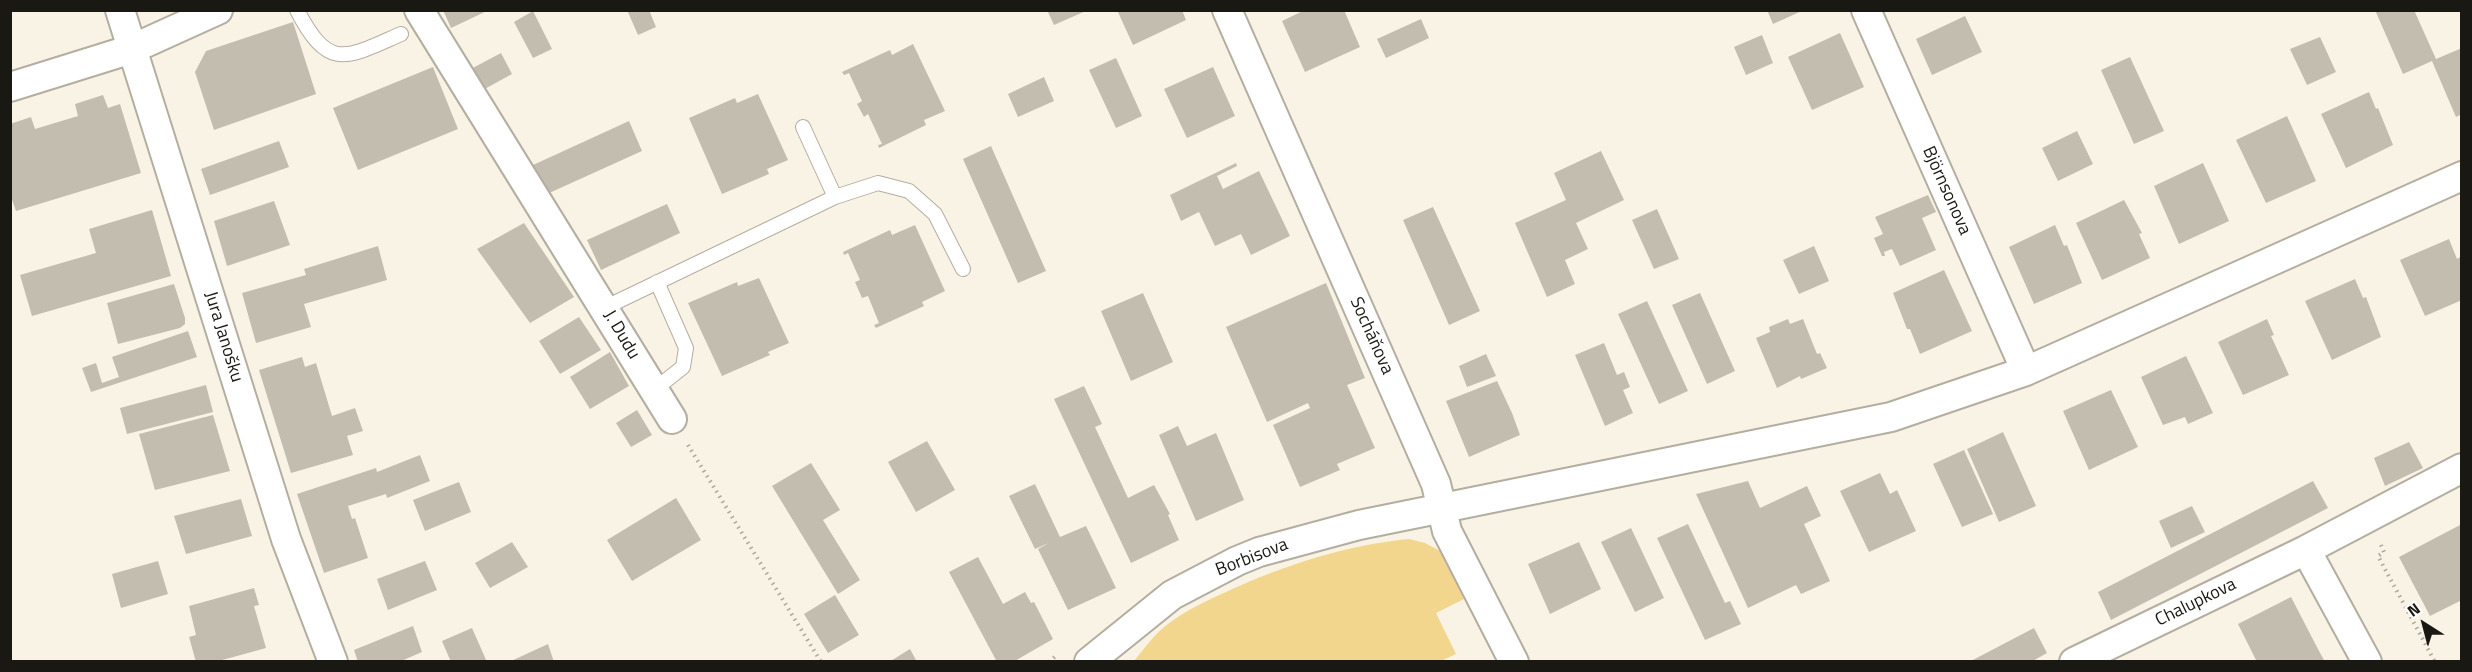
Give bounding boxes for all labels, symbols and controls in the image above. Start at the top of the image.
street label: Björnsonova [1917,143,1975,239]
street label: Jura Janošku [199,289,247,385]
street label: Socháňova [1344,294,1398,378]
street label: J. Dudu [598,307,644,363]
street label: Borbisova [1213,534,1291,582]
street label: Chalupkova [2152,574,2240,632]
north arrow [2394,594,2454,654]
text: N [2402,596,2425,622]

